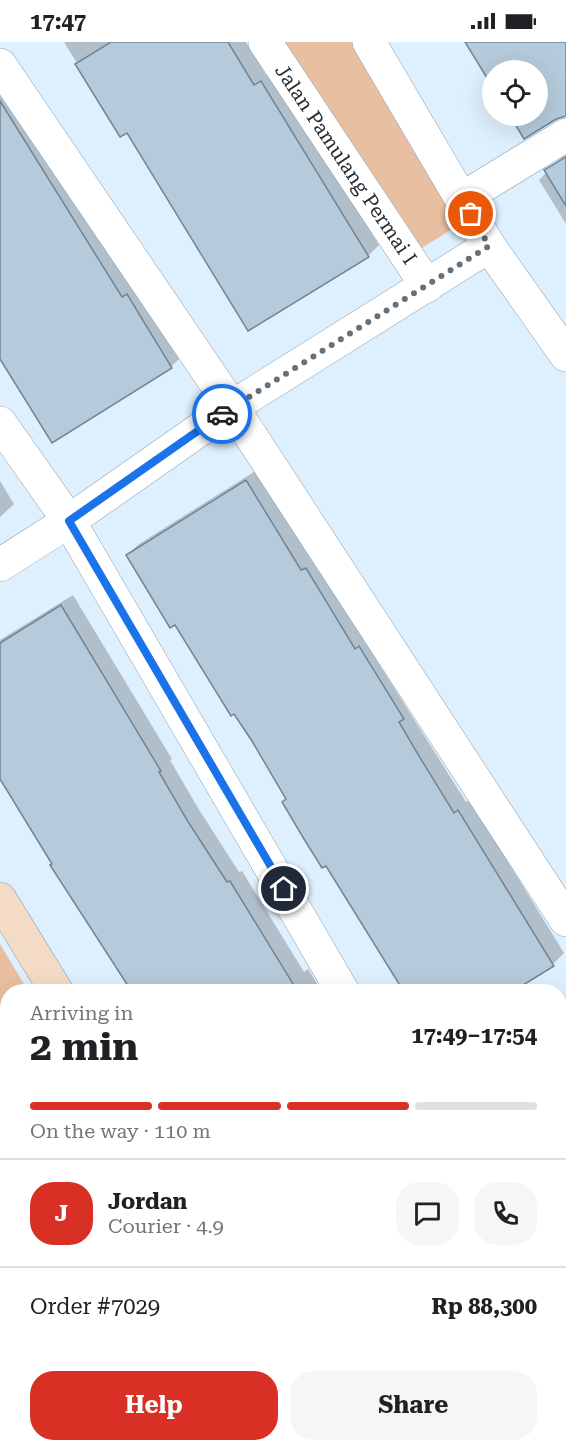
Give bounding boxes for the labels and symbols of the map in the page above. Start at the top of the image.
street label: Jalan Pamulang Permai I [270,59,422,269]
pin [445,188,496,239]
courier [192,384,252,444]
pin [258,863,309,914]

